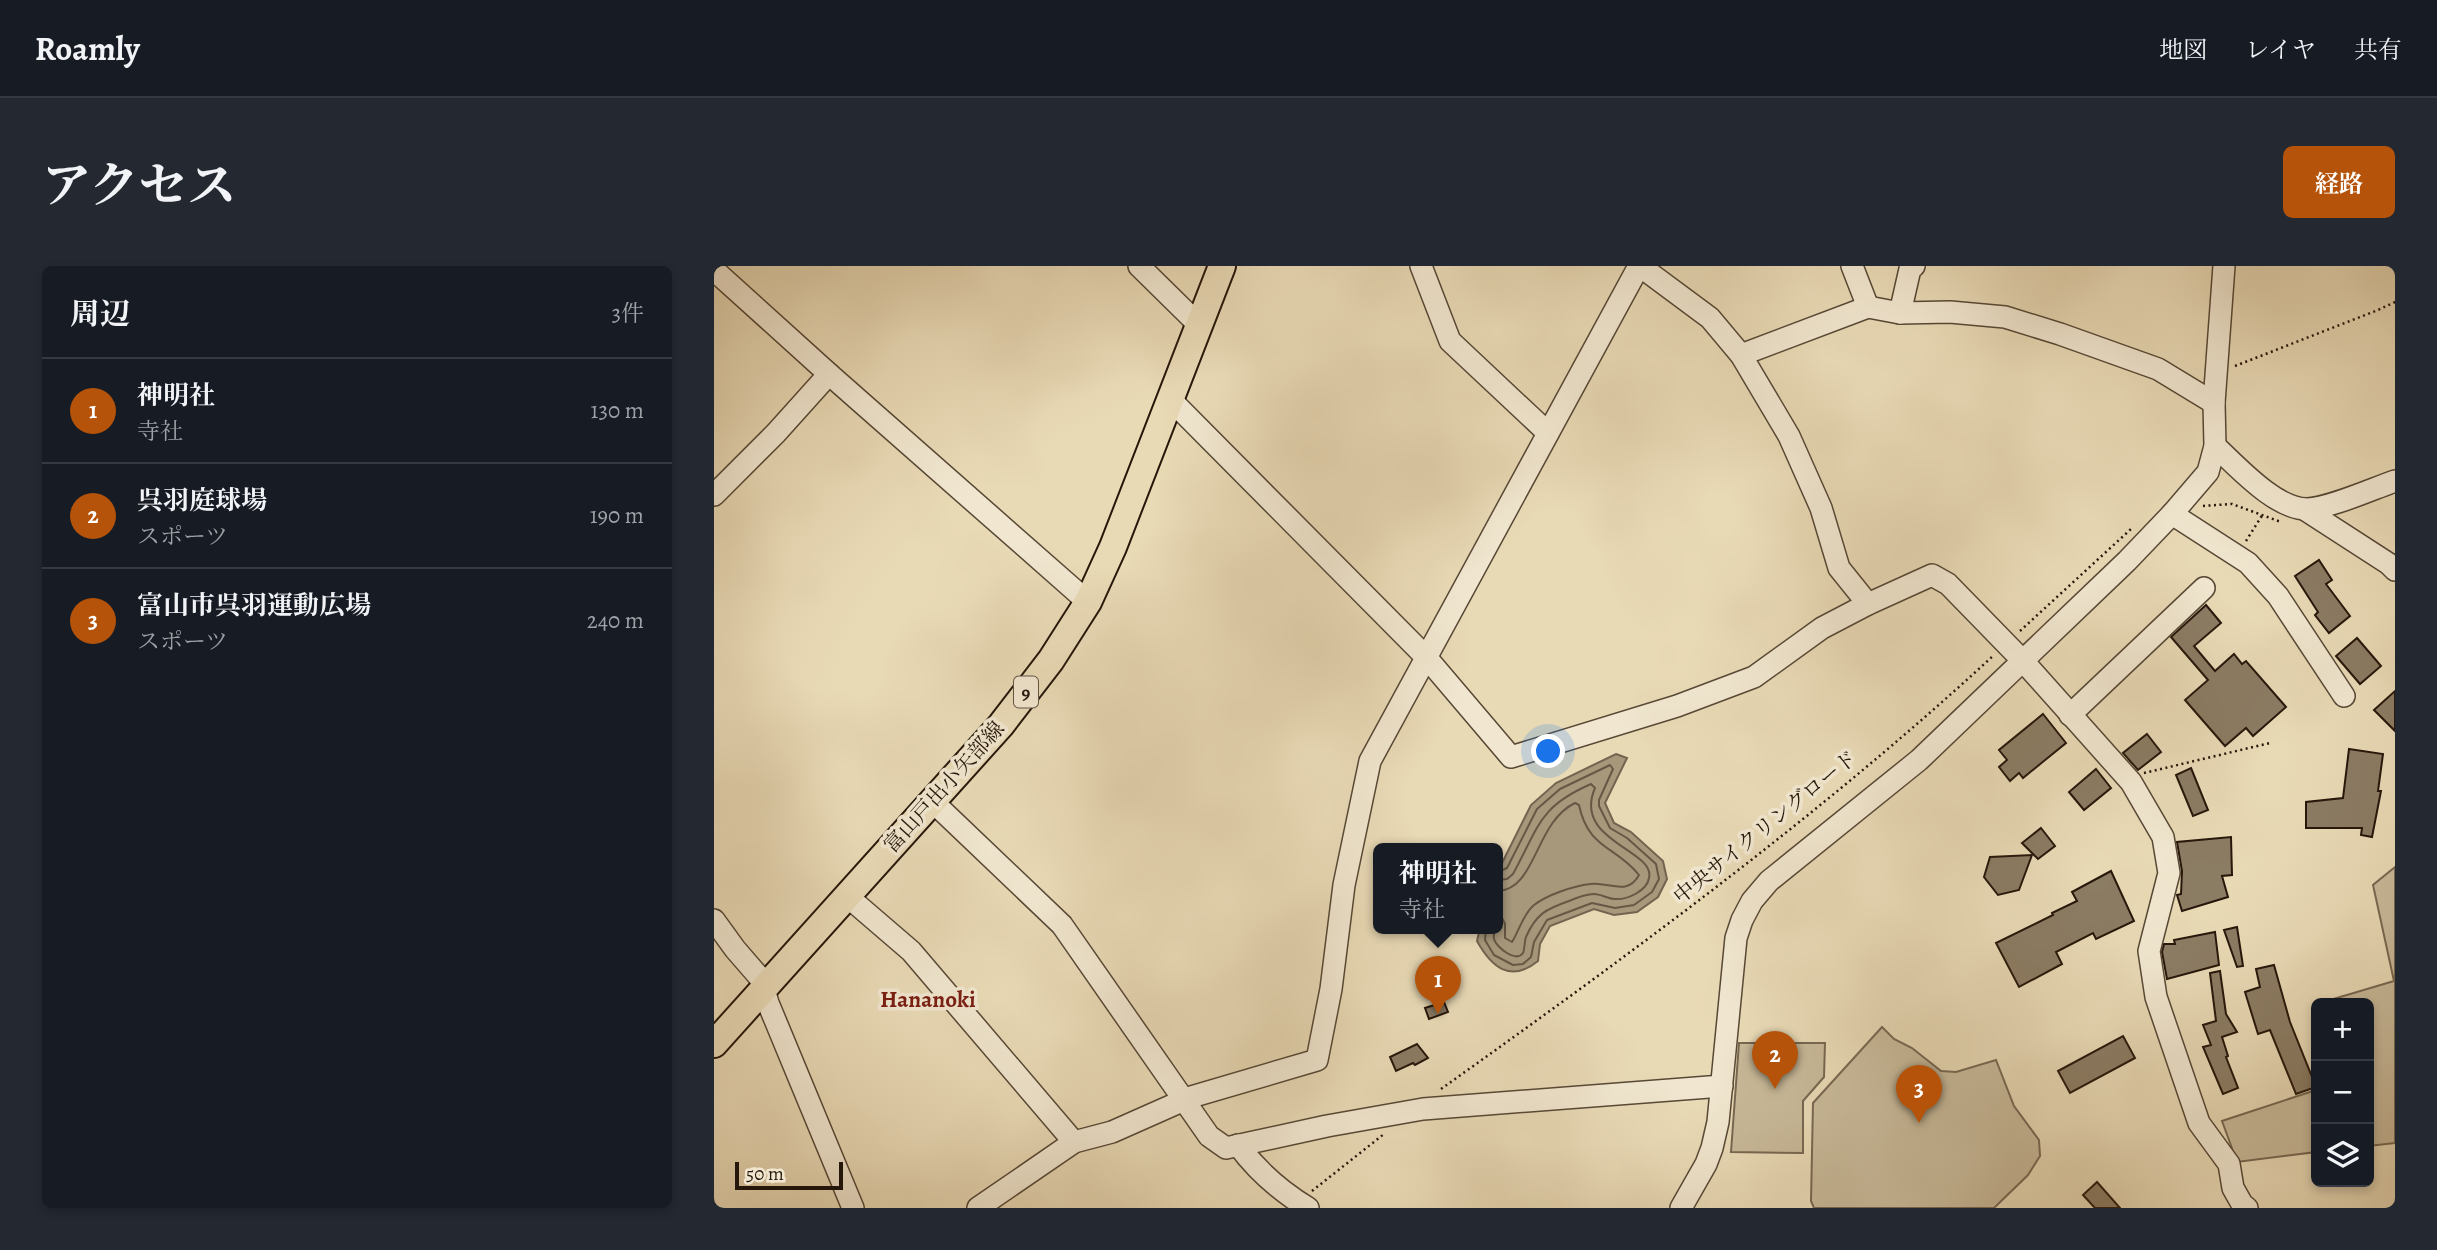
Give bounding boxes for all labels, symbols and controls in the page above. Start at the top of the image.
text: Roamly [35,26,140,71]
text: 地図 [2159,34,2207,66]
text: レイヤ [2245,34,2316,66]
text: 共有 [2354,34,2402,66]
button: 経路 [2283,146,2395,218]
text: アクセス [42,152,237,219]
text: 周辺 [70,294,130,334]
text: 3件 [611,298,644,329]
text: 神明社 [137,378,215,413]
text: 1 [89,395,97,426]
text: 130 m [591,395,644,426]
text: 寺社 [137,416,183,447]
text: 呉羽庭球場 [137,483,267,518]
text: 2 [87,500,99,531]
text: 190 m [590,500,644,531]
text: スポーツ [137,521,228,552]
text: 富山市呉羽運動広場 [137,588,371,623]
text: 3 [88,605,98,636]
text: 240 m [587,605,644,636]
text: スポーツ [137,626,228,657]
road number: 9 [1014,676,1038,708]
street label: 富山戸出小矢部線 [877,715,1011,859]
your location [1531,734,1565,768]
street label: 中央サイクリングロード [1667,744,1863,910]
popup [1373,843,1503,934]
text: 神明社 [1399,856,1477,891]
text: 寺社 [1399,894,1445,925]
pin: 1 [1415,956,1461,1014]
district label: Hananoki [880,984,976,1015]
map controls [2311,998,2374,1187]
button: + [2311,998,2374,1061]
pin: 2 [1752,1031,1798,1089]
button: − [2311,1061,2374,1124]
pin: 3 [1896,1065,1942,1123]
button: layers [2311,1124,2374,1187]
scale bar [735,1159,844,1191]
text: 50 m [746,1161,784,1187]

